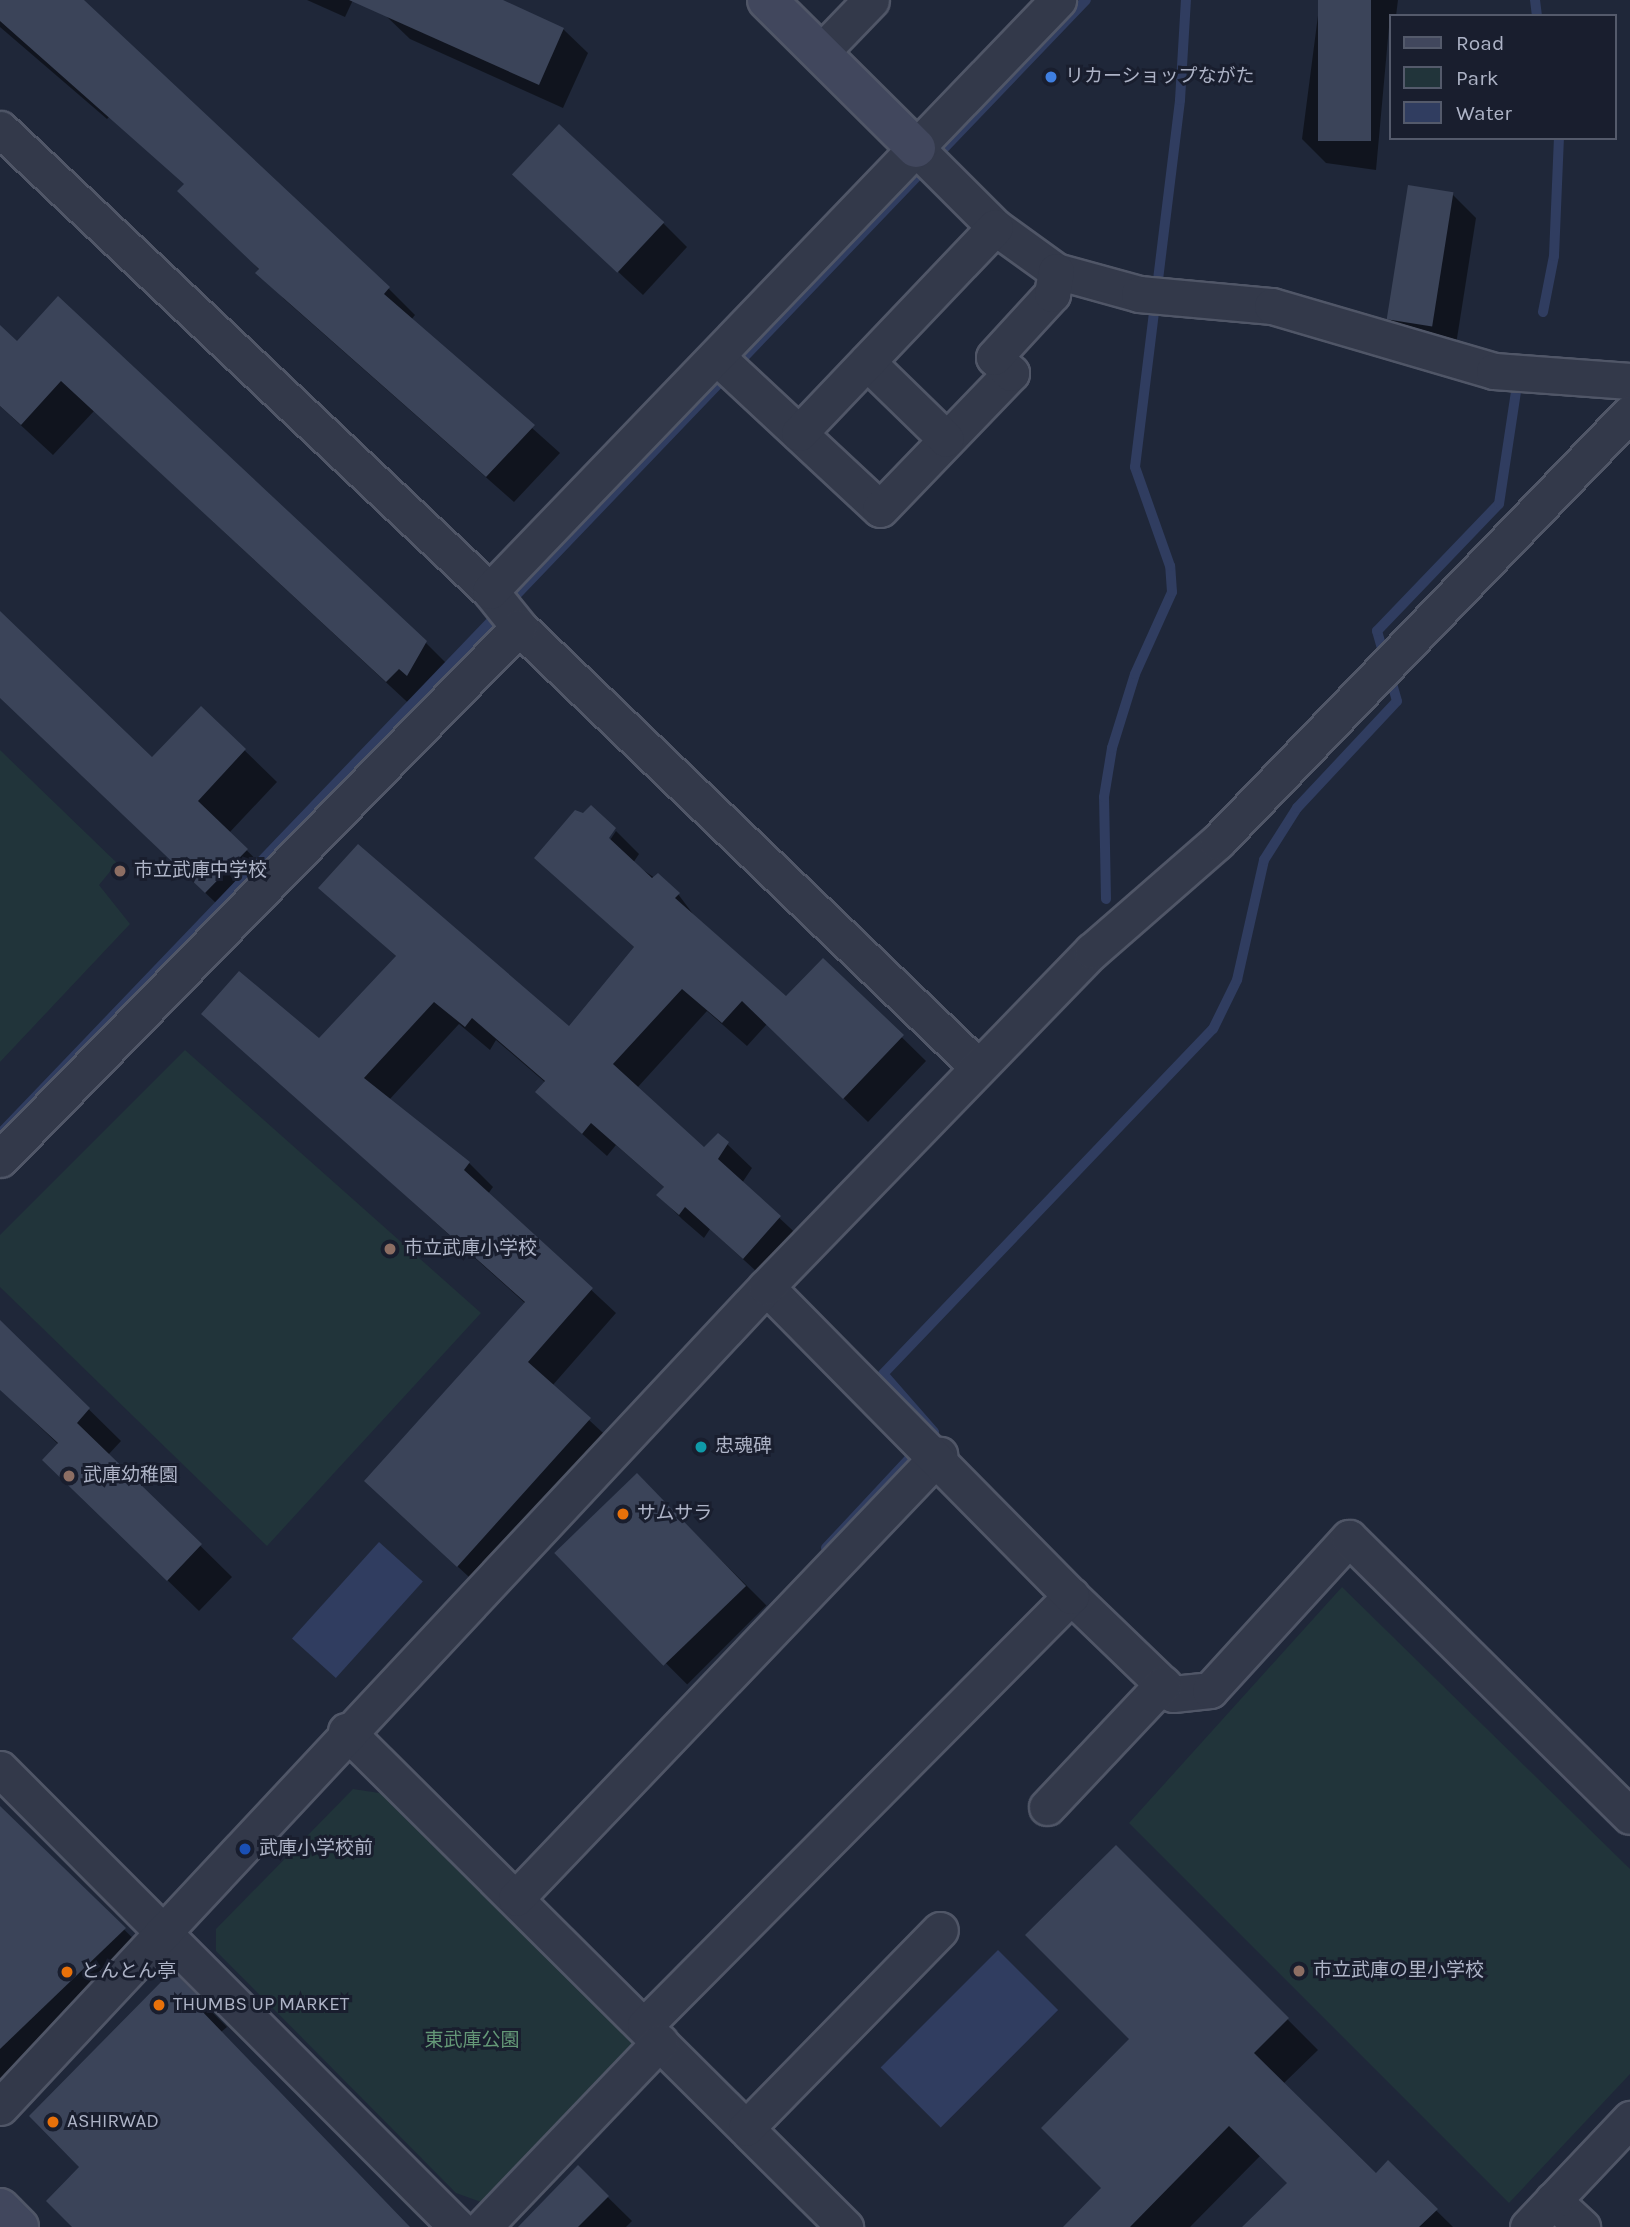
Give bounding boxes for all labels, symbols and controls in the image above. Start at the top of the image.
legend [1388,14,1616,140]
text: Road [1456,31,1504,55]
place label: リカーショップながた [1065,66,1255,88]
text: Park [1456,66,1499,90]
marker: リカーショップながた [1043,69,1059,85]
text: Water [1456,101,1512,125]
place label: 市立武庫中学校 [134,860,267,882]
marker: 市立武庫中学校 [112,863,128,879]
place label: 市立武庫小学校 [404,1238,537,1260]
marker: 市立武庫小学校 [382,1241,398,1257]
place label: 忠魂碑 [715,1436,772,1458]
marker: 忠魂碑 [693,1439,709,1455]
place label: 武庫幼稚園 [83,1465,178,1487]
marker: 武庫幼稚園 [61,1468,77,1484]
place label: サムサラ [637,1503,713,1525]
marker: サムサラ [615,1506,631,1522]
place label: 武庫小学校前 [259,1838,373,1860]
marker: 武庫小学校前 [237,1841,253,1857]
place label: 市立武庫の里小学校 [1313,1960,1484,1982]
place label: とんとん亭 [81,1961,176,1983]
marker: 市立武庫の里小学校 [1291,1963,1307,1979]
marker: とんとん亭 [59,1964,75,1980]
place label: THUMBS UP MARKET [173,1994,349,2016]
marker: THUMBS UP MARKET [151,1997,167,2013]
park label: 東武庫公園 [425,2030,519,2052]
place label: ASHIRWAD [67,2111,159,2133]
marker: ASHIRWAD [45,2114,61,2130]

